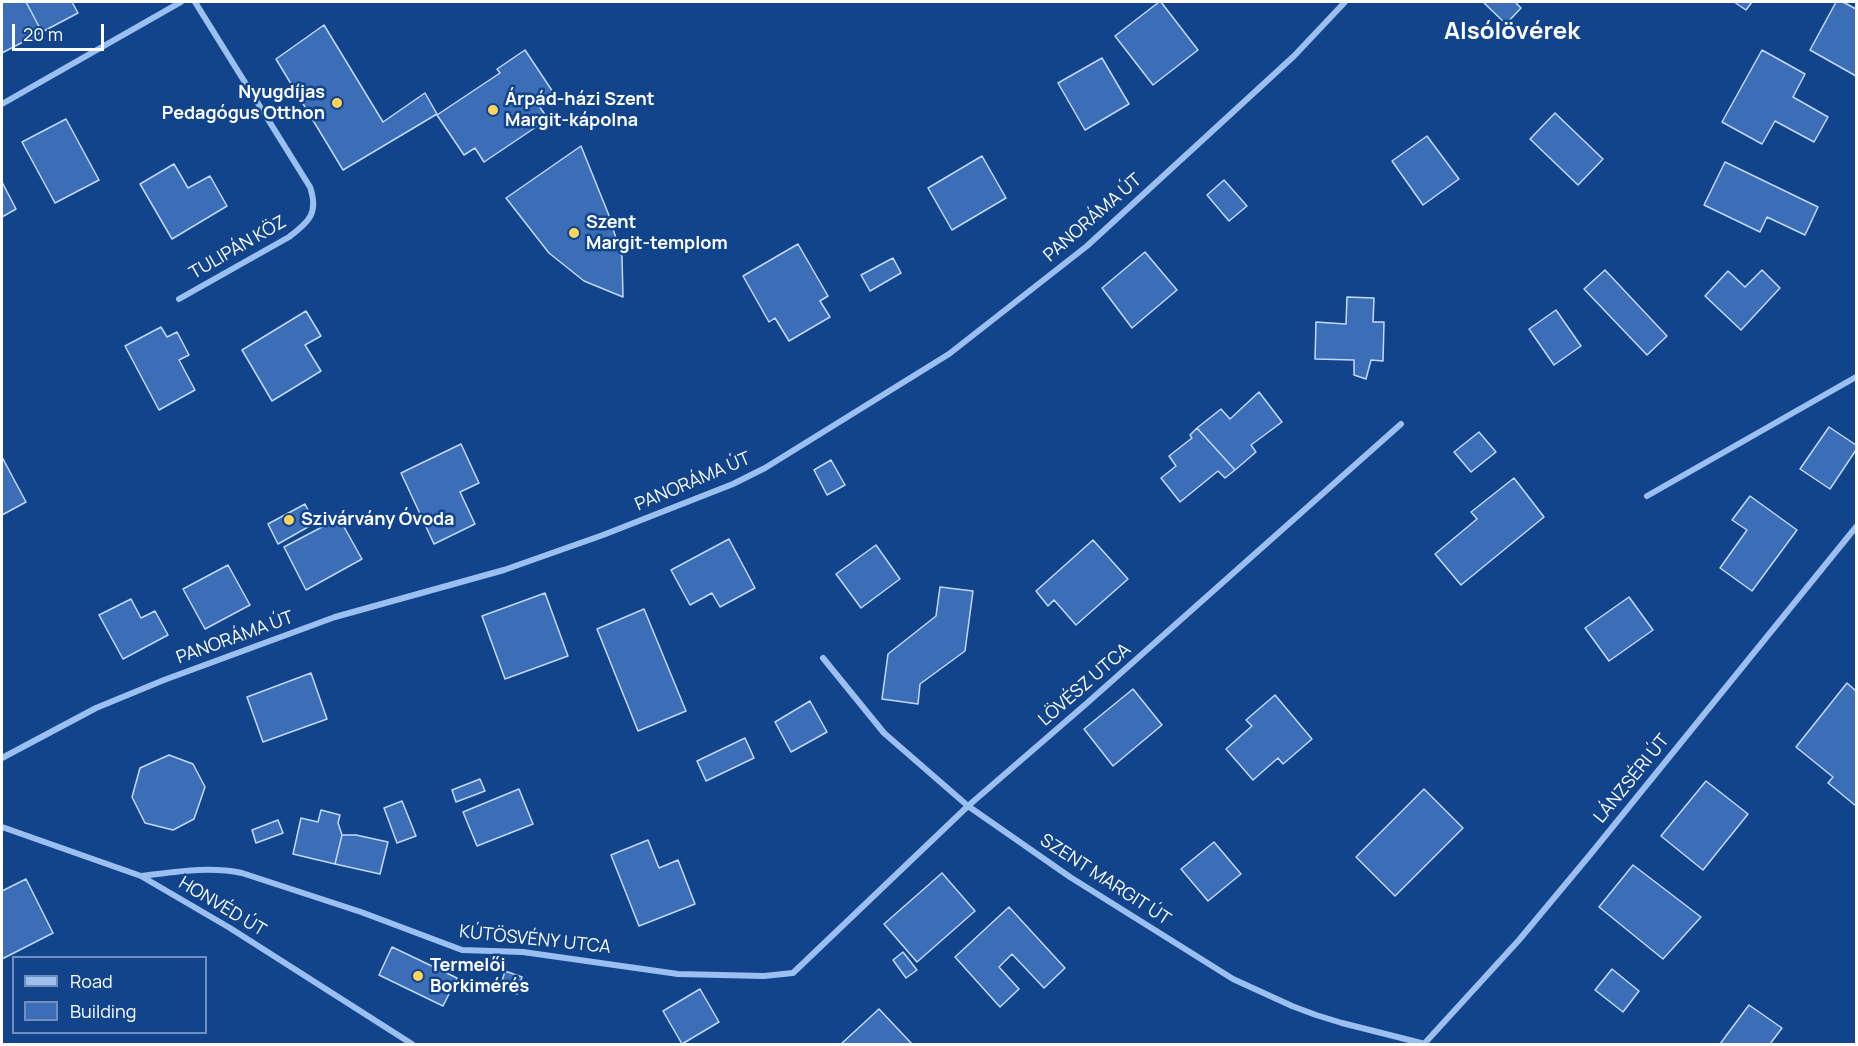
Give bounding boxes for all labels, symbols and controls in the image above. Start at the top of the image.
scale bar [15,12,106,50]
district label: Alsólövérek [1444,18,1580,46]
text: 20 m [23,22,63,46]
place label: Nyugdíjas Pedagógus Otthon [162,82,325,124]
place label: Árpád-házi Szent Margit-kápolna [505,89,655,132]
marker: Nyugdíjas Pedagógus Otthon [330,96,344,110]
marker: Árpád-házi Szent Margit-kápolna [486,103,500,117]
street label: PANORÁMA ÚT [1040,170,1146,266]
street label: TULIPÁN KÖZ [186,212,290,284]
place label: Szent Margit-templom [586,212,728,254]
marker: Szent Margit-templom [567,226,581,240]
street label: PANORÁMA ÚT [632,448,754,516]
place label: Szivárvány Óvoda [301,509,454,531]
marker: Szivárvány Óvoda [282,513,296,527]
street label: PANORÁMA ÚT [174,607,296,669]
street label: LÖVÉSZ UTCA [1035,639,1135,731]
street label: LÁNZSÉRI ÚT [1590,730,1674,828]
street label: SZENT MARGIT ÚT [1036,830,1174,930]
street label: HONVÉD ÚT [175,873,269,941]
street label: KÚTÖSVÉNY UTCA [458,921,612,959]
place label: Termelői Borkimérés [430,955,529,998]
legend [12,956,207,1034]
text: Road [70,969,113,993]
marker: Termelői Borkimérés [411,969,425,983]
text: Building [70,999,136,1023]

